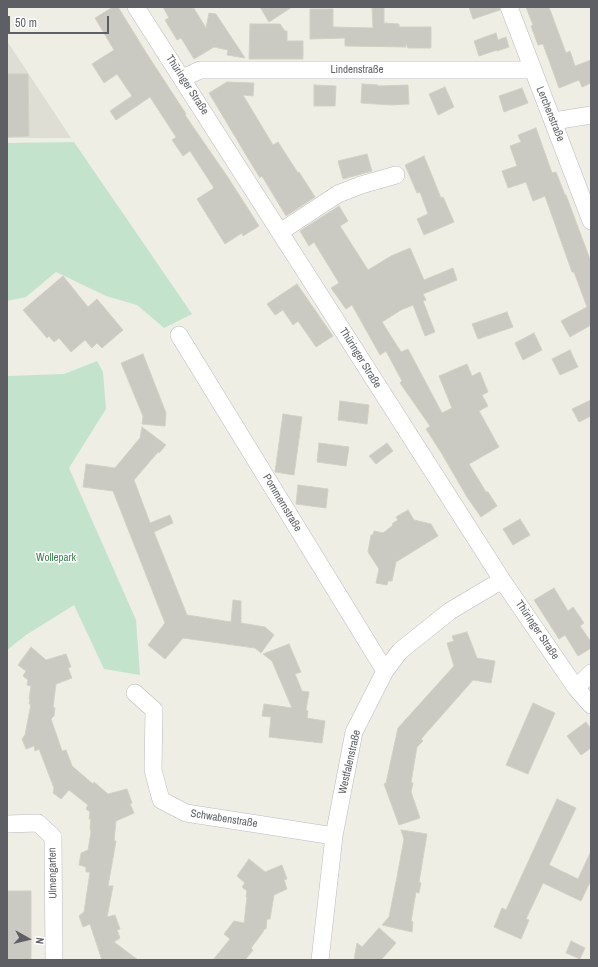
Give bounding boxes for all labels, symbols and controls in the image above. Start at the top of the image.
scale bar [10,8,111,34]
text: 50 m [15,15,37,31]
street label: Thüringer Straße [163,53,211,117]
street label: Lindenstraße [330,63,384,77]
street label: Lerchenstraße [533,85,567,143]
street label: Thüringer Straße [336,325,384,391]
street label: Pommernstraße [260,472,304,534]
park label: Wollepark [36,551,76,565]
street label: Thüringer Straße [512,598,562,662]
street label: Westfalenstraße [336,729,364,795]
street label: Schwabenstraße [190,807,258,831]
street label: Ulmengarten [46,847,60,899]
north arrow [8,919,48,959]
text: N [32,936,47,945]

